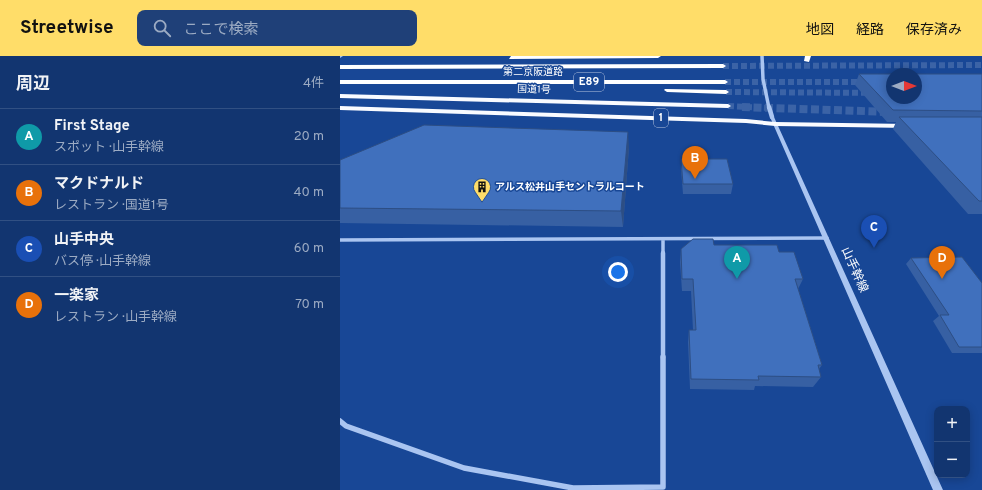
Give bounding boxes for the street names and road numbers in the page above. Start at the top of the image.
street label: 第二京阪道路 [503,66,563,79]
road number: E89 [574,73,604,91]
street label: 国道1号 [517,83,551,97]
road number: 1 [654,109,668,127]
street label: 山手幹線 [837,245,871,295]

